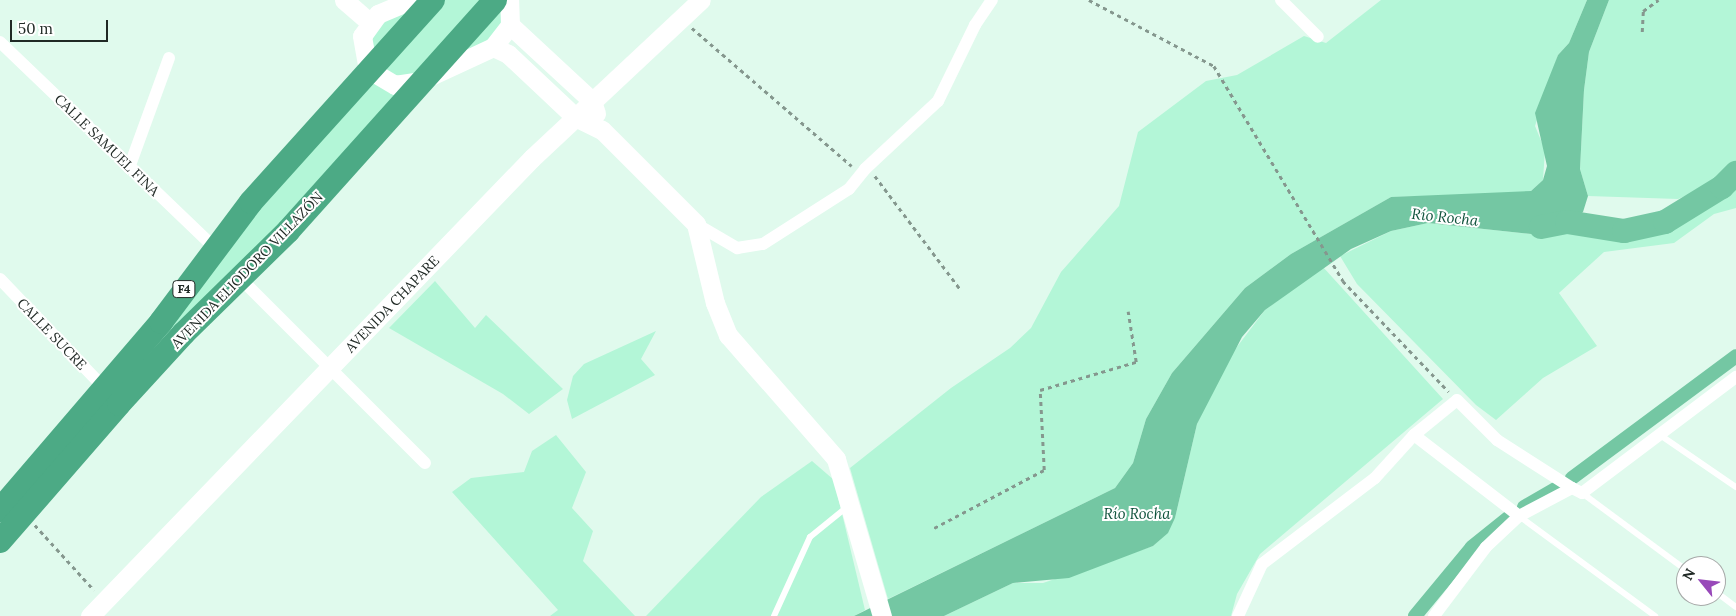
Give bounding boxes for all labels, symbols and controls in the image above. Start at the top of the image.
scale bar [12,10,110,42]
text: 50 m [18,19,53,38]
street label: CALLE SAMUEL FINA [51,91,163,199]
street label: AVENIDA ELIODORO VILLAZÓN [168,188,326,352]
water label: Río Rocha [1411,205,1479,229]
street label: AVENIDA CHAPARE [342,252,442,356]
road number: F4 [172,280,196,298]
street label: CALLE SUCRE [14,295,90,373]
water label: Río Rocha [1104,505,1170,523]
north arrow [1676,556,1726,606]
text: N [1678,565,1699,583]

